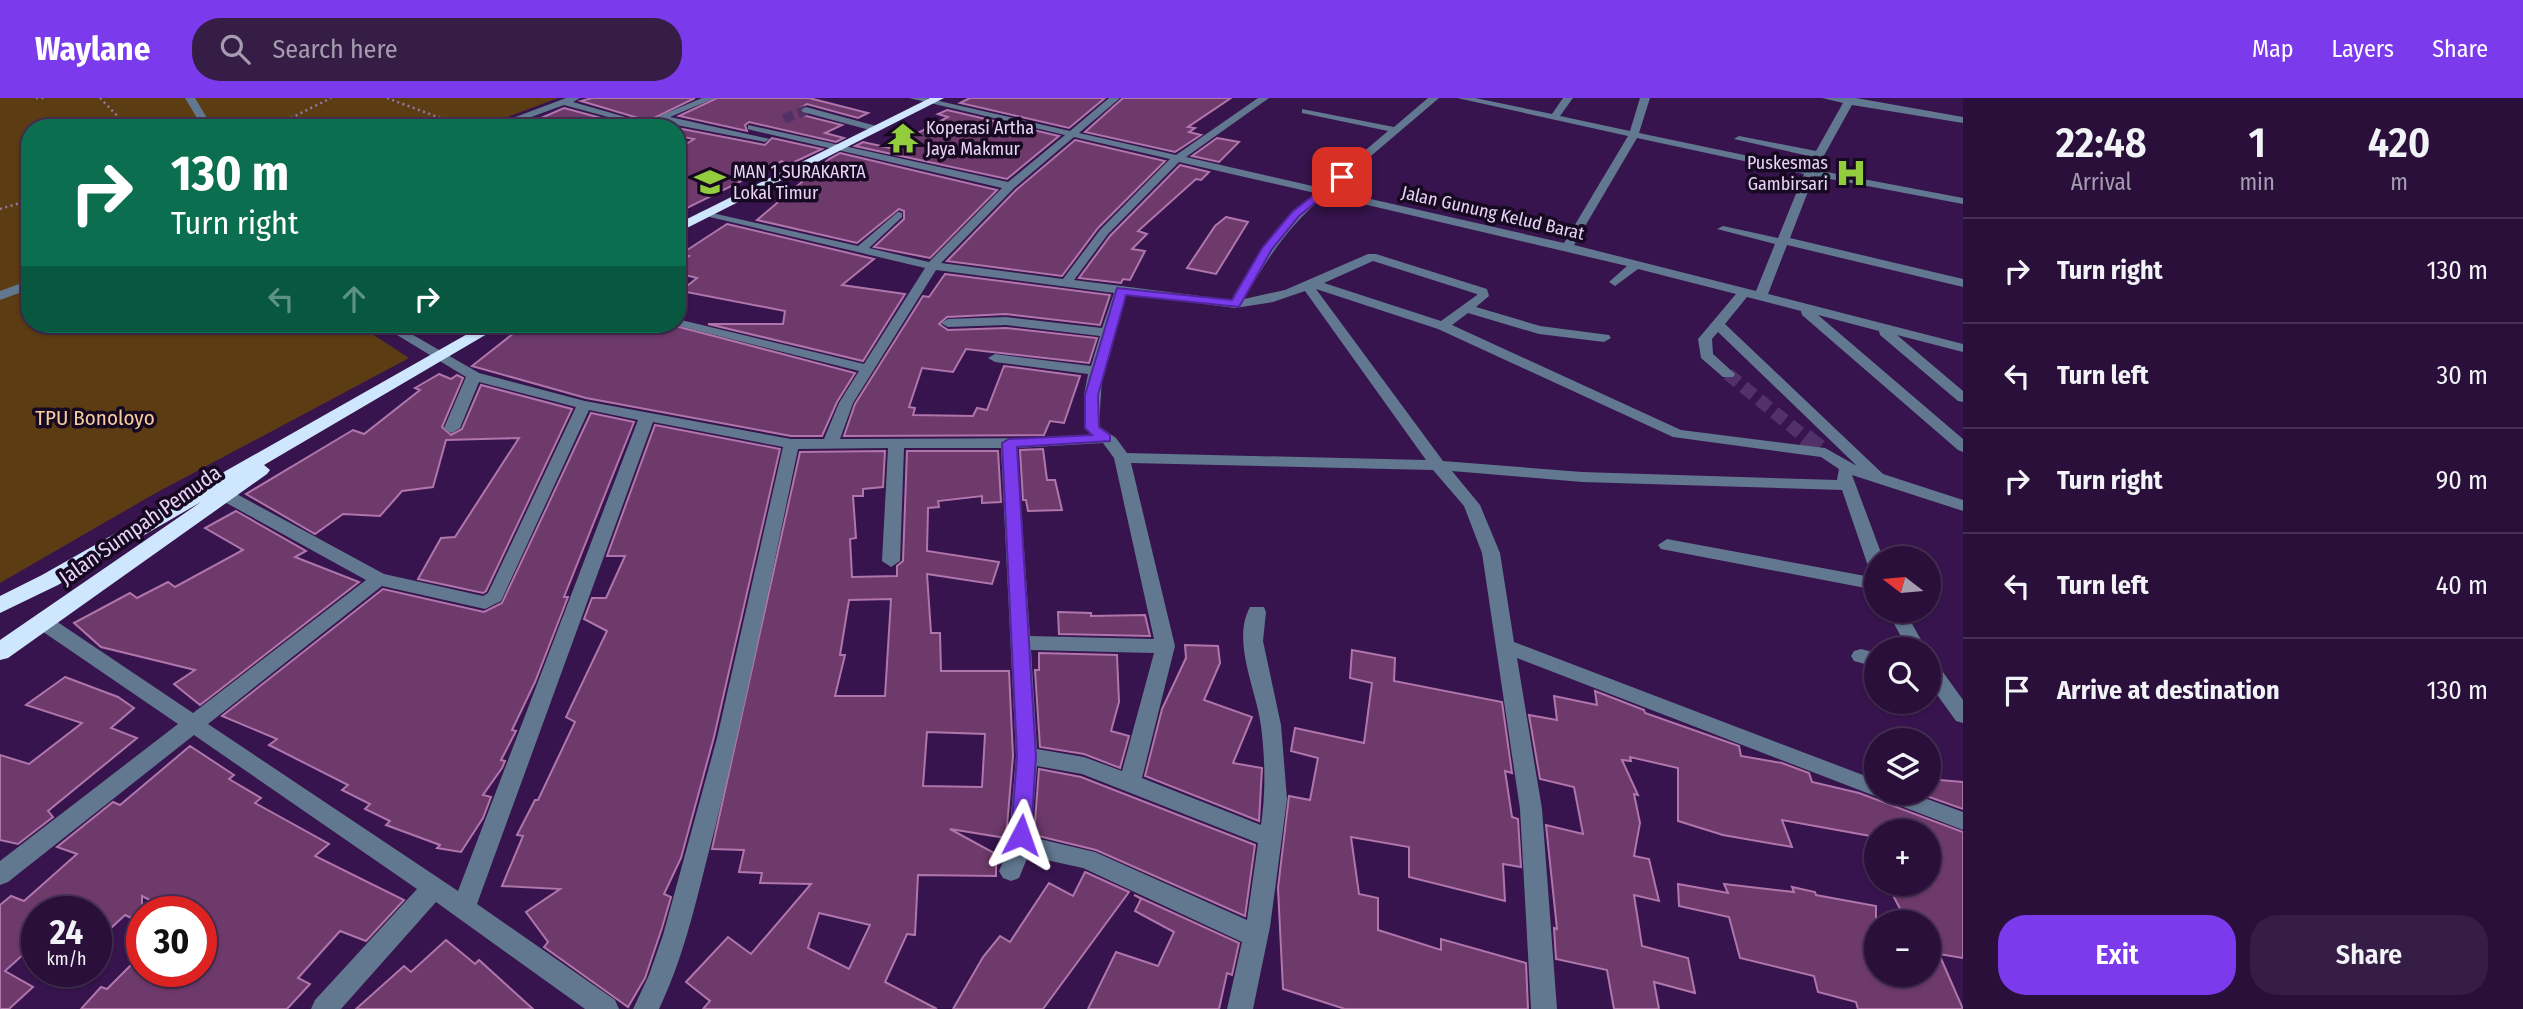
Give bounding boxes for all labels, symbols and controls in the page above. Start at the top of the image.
search box [192,18,682,81]
text: Waylane [35,29,150,69]
icon: search [216,30,254,68]
text: Search here [272,34,398,65]
text: Map [2252,35,2294,63]
text: Layers [2332,35,2394,63]
text: Share [2432,35,2488,63]
place label: Koperasi Artha Jaya Makmur [926,117,1034,160]
text: 22:48 [2056,118,2147,168]
text: 1 [2248,118,2266,168]
text: 420 [2368,118,2430,168]
temple icon: Koperasi Artha Jaya Makmur [886,121,920,155]
text: 130 m [171,144,289,203]
icon: right [56,147,147,238]
pin [1312,147,1372,207]
place label: Puskesmas Gambirsari [1747,152,1828,195]
hospital icon: Puskesmas Gambirsari [1834,156,1868,190]
icon: arrive [1323,158,1361,196]
place label: MAN 1 SURAKARTA Lokal Timur [733,161,866,204]
school or university icon: MAN 1 SURAKARTA Lokal Timur [693,165,727,199]
text: Arrival [2071,168,2132,196]
text: min [2239,168,2275,196]
text: m [2390,168,2408,196]
street label: Jalan Gunung Kelud Barat [1399,181,1587,245]
text: Turn right [171,204,298,242]
icon: right [1998,252,2036,290]
text: Turn right [2057,255,2163,286]
text: 130 m [2426,255,2488,286]
icon: left [262,280,300,318]
icon: ahead [335,280,373,318]
icon: right [408,280,446,318]
icon: left [1998,357,2036,395]
text: Turn left [2057,360,2149,391]
text: 30 m [2437,360,2488,391]
park label: TPU Bonoloyo [35,405,155,431]
street label: Jalan Sumpah Pemuda [54,459,226,591]
icon: right [1998,462,2036,500]
text: Turn right [2057,465,2163,496]
text: 90 m [2436,465,2488,496]
north arrow [1864,546,1941,623]
map controls [1864,546,1941,987]
icon: left [1998,567,2036,605]
text: Turn left [2057,570,2149,601]
text: 40 m [2436,570,2488,601]
button: search [1864,637,1941,714]
icon: arrive [1998,672,2036,710]
text: Arrive at destination [2057,675,2280,706]
text: 130 m [2426,675,2488,706]
button: layers [1864,728,1941,805]
position arrow [984,798,1058,872]
button: + [1864,819,1941,896]
speed limit sign: 30 [126,896,217,987]
button: − [1864,910,1941,987]
text: 24 [50,911,83,953]
button: Exit [1998,915,2236,995]
button: Share [2250,915,2488,995]
text: km/h [46,948,87,970]

